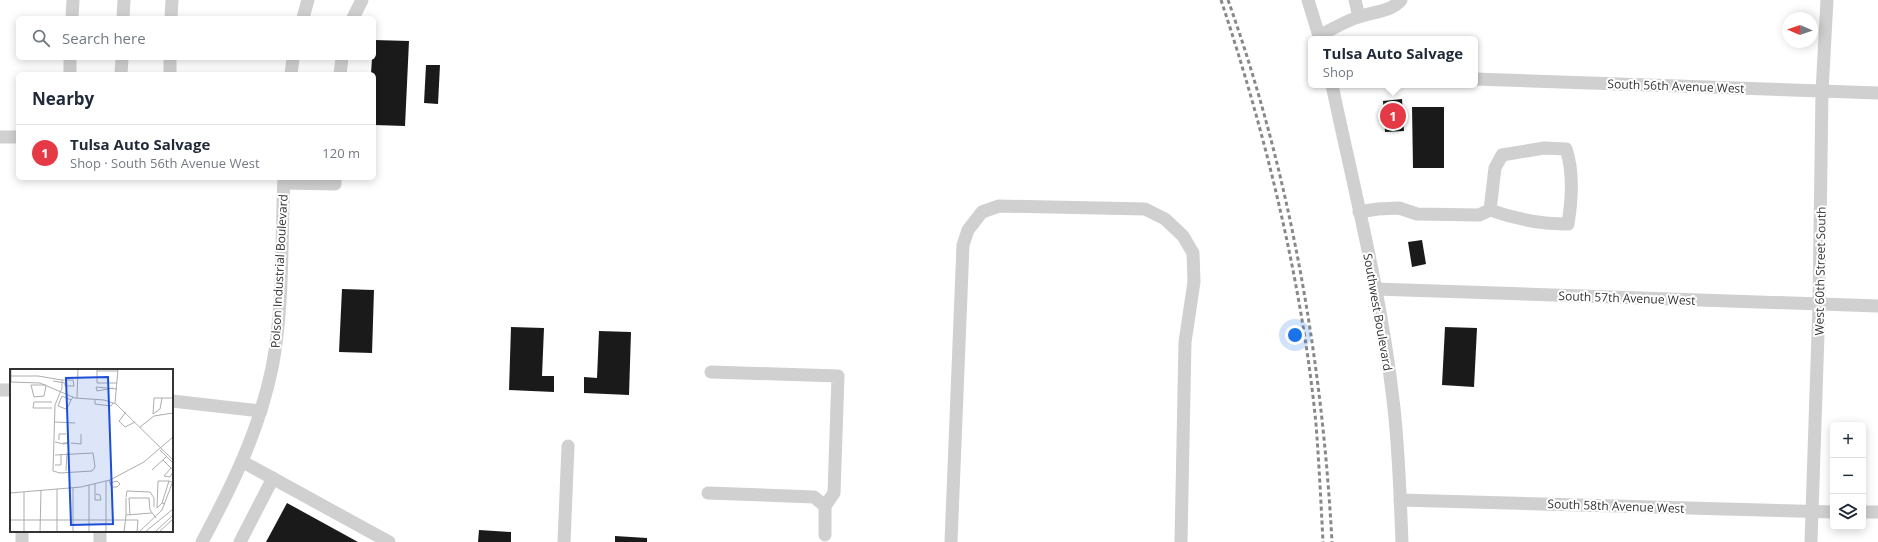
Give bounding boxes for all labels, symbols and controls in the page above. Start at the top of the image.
north arrow [1782,12,1818,48]
search box [16,16,376,60]
icon: search [30,27,52,49]
text: Search here [62,28,146,48]
popup [1308,36,1478,88]
text: Tulsa Auto Salvage [1323,43,1463,63]
text: Shop [1323,63,1354,81]
street label: South 56th Avenue West [1607,75,1745,97]
text: Nearby [32,87,94,110]
pin: 1 [1380,101,1406,131]
text: Tulsa Auto Salvage [70,134,210,154]
text: 1 [41,144,49,162]
text: 120 m [322,144,360,162]
text: Shop · South 56th Avenue West [70,154,260,172]
street label: Polson Industrial Boulevard [266,194,292,348]
street label: West 60th Street South [1810,206,1830,336]
street label: Southwest Boulevard [1359,252,1397,372]
street label: South 57th Avenue West [1558,287,1696,309]
your location [1285,325,1305,345]
inset map [10,369,173,532]
map controls [1830,422,1866,530]
button: + [1830,422,1866,458]
button: − [1830,458,1866,494]
button: layers [1830,494,1866,530]
street label: South 58th Avenue West [1547,495,1685,517]

